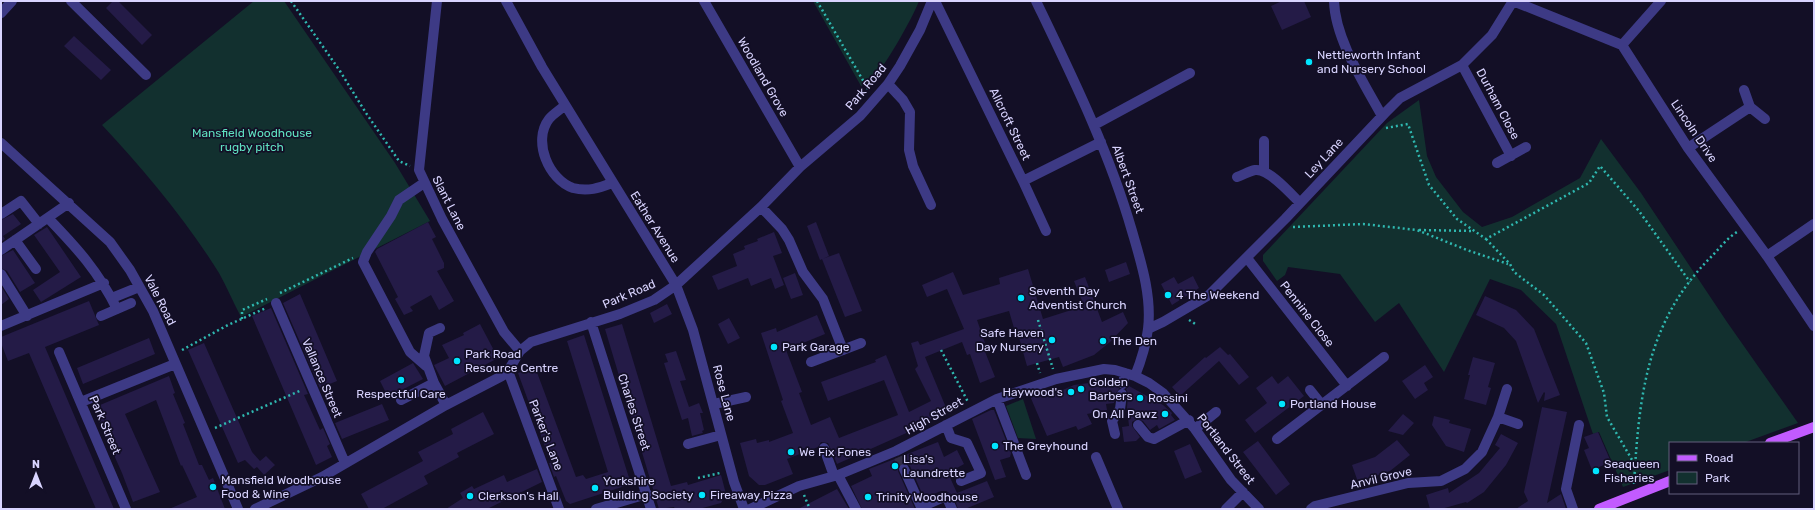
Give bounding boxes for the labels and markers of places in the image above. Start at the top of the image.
place label: Nettleworth Infant and Nursery School [1317,48,1426,76]
marker: Nettleworth Infant and Nursery School [1304,57,1314,67]
place label: Seventh Day Adventist Church [1029,284,1127,312]
place label: 4 The Weekend [1176,288,1259,302]
marker: 4 The Weekend [1163,290,1173,300]
marker: Seventh Day Adventist Church [1016,293,1026,303]
place label: Safe Haven Day Nursery [976,326,1044,354]
place label: The Den [1111,334,1157,348]
marker: Safe Haven Day Nursery [1047,335,1057,345]
marker: The Den [1098,336,1108,346]
place label: Park Garage [782,340,850,354]
marker: Park Garage [769,342,779,352]
place label: Park Road Resource Centre [465,347,558,375]
marker: Park Road Resource Centre [452,356,462,366]
marker: Respectful Care [396,375,406,385]
place label: Golden Barbers [1089,375,1133,403]
marker: Golden Barbers [1076,384,1086,394]
place label: Haywood's [1002,385,1063,399]
place label: Respectful Care [356,387,446,401]
marker: Haywood's [1066,387,1076,397]
place label: Rossini [1148,391,1188,405]
marker: Rossini [1135,393,1145,403]
place label: Portland House [1290,397,1376,411]
marker: Portland House [1277,399,1287,409]
place label: On All Pawz [1092,407,1157,421]
marker: On All Pawz [1160,409,1170,419]
place label: The Greyhound [1003,439,1088,453]
marker: The Greyhound [990,441,1000,451]
place label: We Fix Fones [799,445,871,459]
marker: We Fix Fones [786,447,796,457]
place label: Lisa's Laundrette [903,452,966,480]
place label: Seaqueen Fisheries [1604,457,1660,485]
marker: Lisa's Laundrette [890,461,900,471]
marker: Seaqueen Fisheries [1591,466,1601,476]
place label: Mansfield Woodhouse Food & Wine [221,473,341,501]
place label: Yorkshire Building Society [603,474,694,502]
marker: Mansfield Woodhouse Food & Wine [208,482,218,492]
marker: Yorkshire Building Society [590,483,600,493]
place label: Fireaway Pizza [710,488,792,502]
place label: Clerkson's Hall [478,489,559,503]
marker: Fireaway Pizza [697,490,707,500]
place label: Trinity Woodhouse [876,490,978,504]
marker: Clerkson's Hall [465,491,475,501]
marker: Trinity Woodhouse [863,492,873,502]

